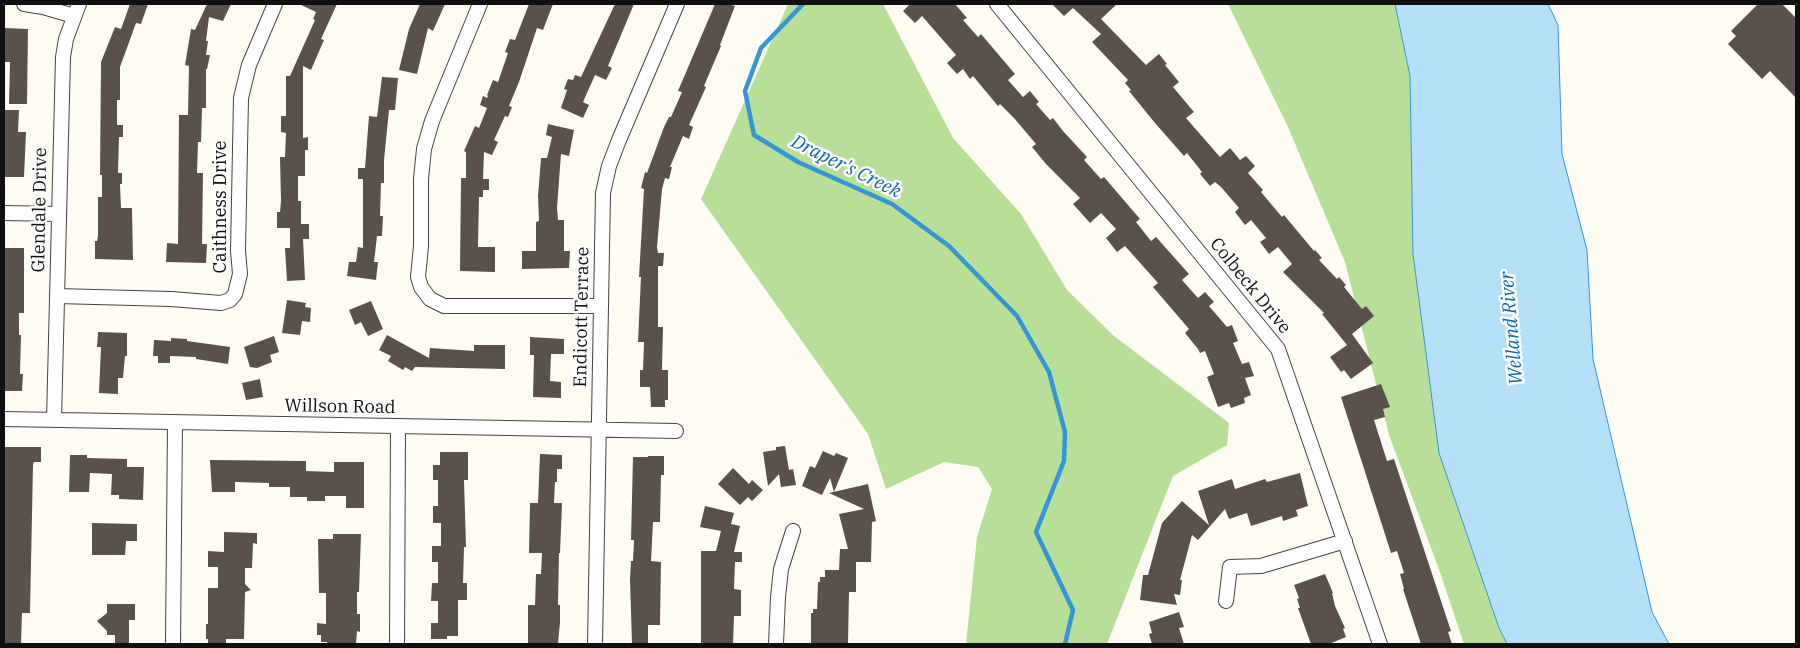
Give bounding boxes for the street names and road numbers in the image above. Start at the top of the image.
street label: Caithness Drive [210,141,232,273]
street label: Glendale Drive [28,147,52,273]
street label: Colbeck Drive [1205,234,1295,338]
street label: Endicott Terrace [570,246,594,388]
street label: Willson Road [284,395,396,419]

